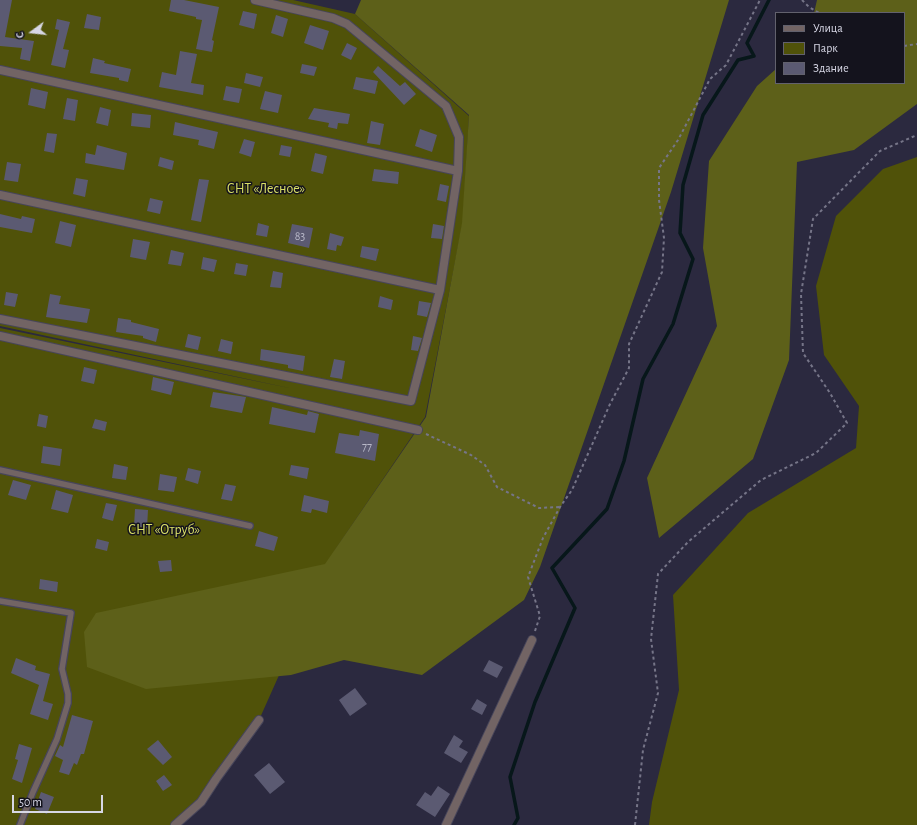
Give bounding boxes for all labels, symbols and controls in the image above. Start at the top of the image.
north arrow [12,12,52,52]
legend [775,12,905,84]
text: Улица [813,22,843,34]
text: С [14,31,26,40]
text: Парк [813,42,838,54]
text: Здание [813,62,849,74]
park label: СНТ «Лесное» [227,181,305,197]
house number: 83 [295,229,305,243]
house number: 77 [362,439,372,453]
park label: СНТ «Отруб» [128,522,200,538]
scale bar [14,787,105,813]
text: 50 m [19,796,42,808]

